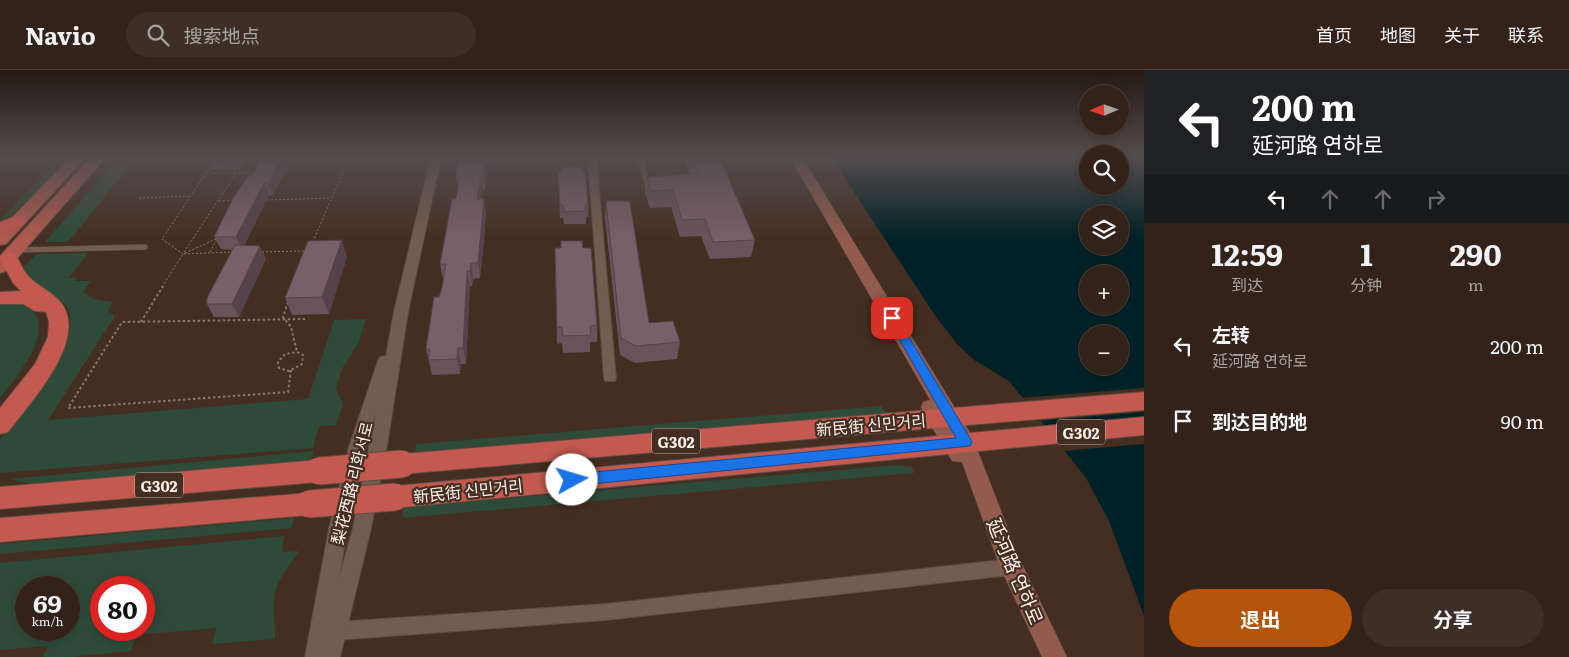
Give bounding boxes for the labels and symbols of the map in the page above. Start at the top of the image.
north arrow [1079,85,1129,135]
pin [871,297,913,339]
street label: 新民街 신민거리 [815,407,927,441]
street label: 梨花西路 리화서로 [324,419,378,547]
road number: G302 [1057,420,1105,444]
road number: G302 [652,428,700,454]
position arrow [545,453,597,505]
road number: G302 [135,472,183,498]
street label: 新民街 신민거리 [412,472,524,508]
street label: 延河路 연하로 [981,513,1051,629]
speed limit sign: 80 [90,576,155,641]

